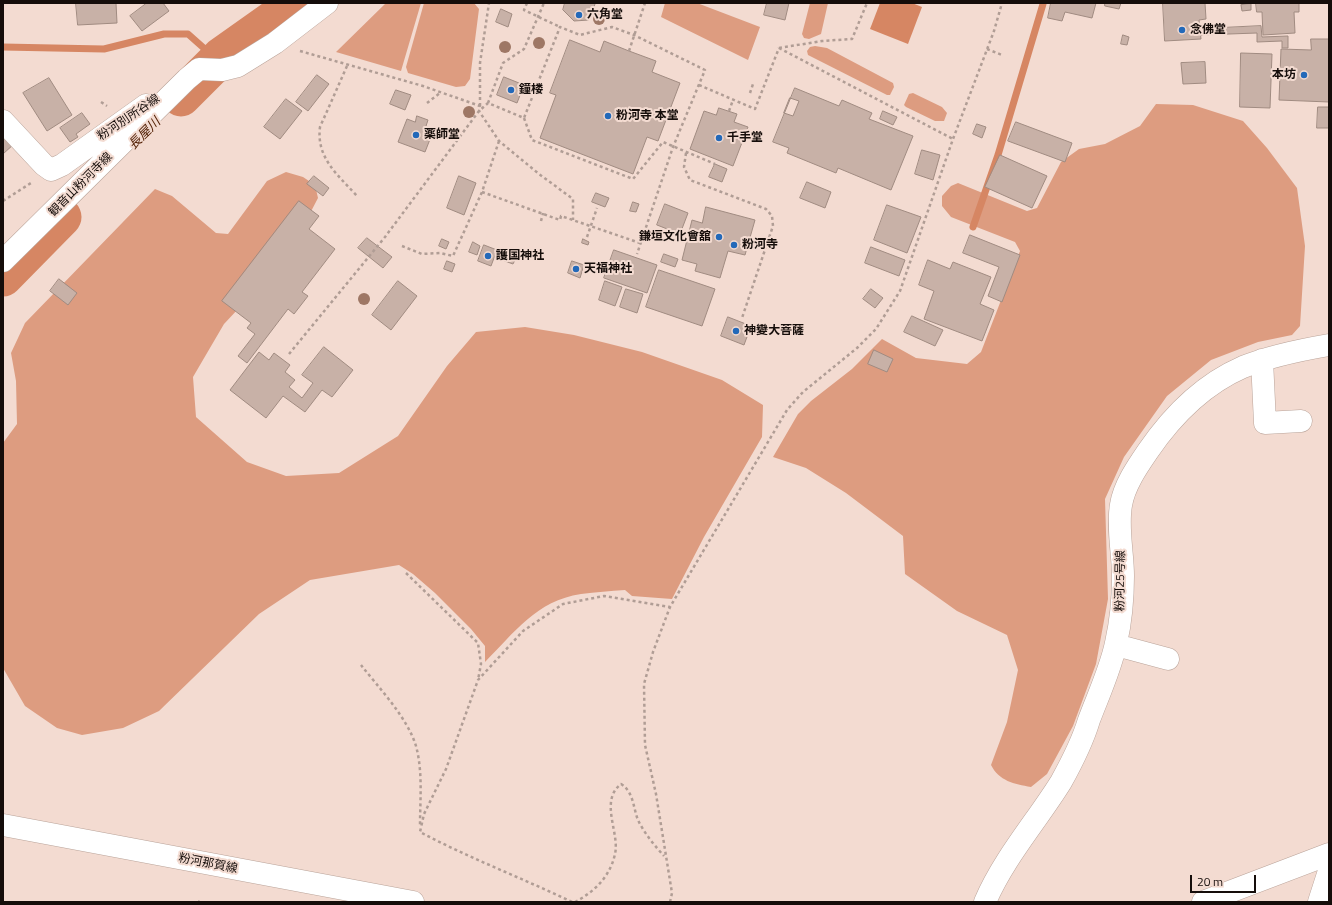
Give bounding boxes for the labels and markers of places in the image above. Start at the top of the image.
place label: 六角堂 [587,8,623,22]
marker: 六角堂 [574,10,584,20]
place label: 念佛堂 [1190,23,1226,37]
marker: 念佛堂 [1177,25,1187,35]
place label: 本坊 [1272,68,1296,82]
marker: 本坊 [1299,70,1309,80]
place label: 鐘楼 [519,83,543,97]
marker: 鐘楼 [506,85,516,95]
place label: 粉河寺 本堂 [616,109,679,123]
marker: 粉河寺 本堂 [603,111,613,121]
place label: 薬師堂 [424,128,460,142]
marker: 薬師堂 [411,130,421,140]
place label: 千手堂 [727,131,763,145]
marker: 千手堂 [714,133,724,143]
place label: 鎌垣文化會舘 [639,230,711,244]
marker: 鎌垣文化會舘 [714,232,724,242]
place label: 粉河寺 [742,238,778,252]
marker: 粉河寺 [729,240,739,250]
place label: 護国神社 [496,249,544,263]
marker: 護国神社 [483,251,493,261]
place label: 天福神社 [584,262,632,276]
marker: 天福神社 [571,264,581,274]
place label: 神變大菩薩 [744,324,804,338]
marker: 神變大菩薩 [731,326,741,336]

